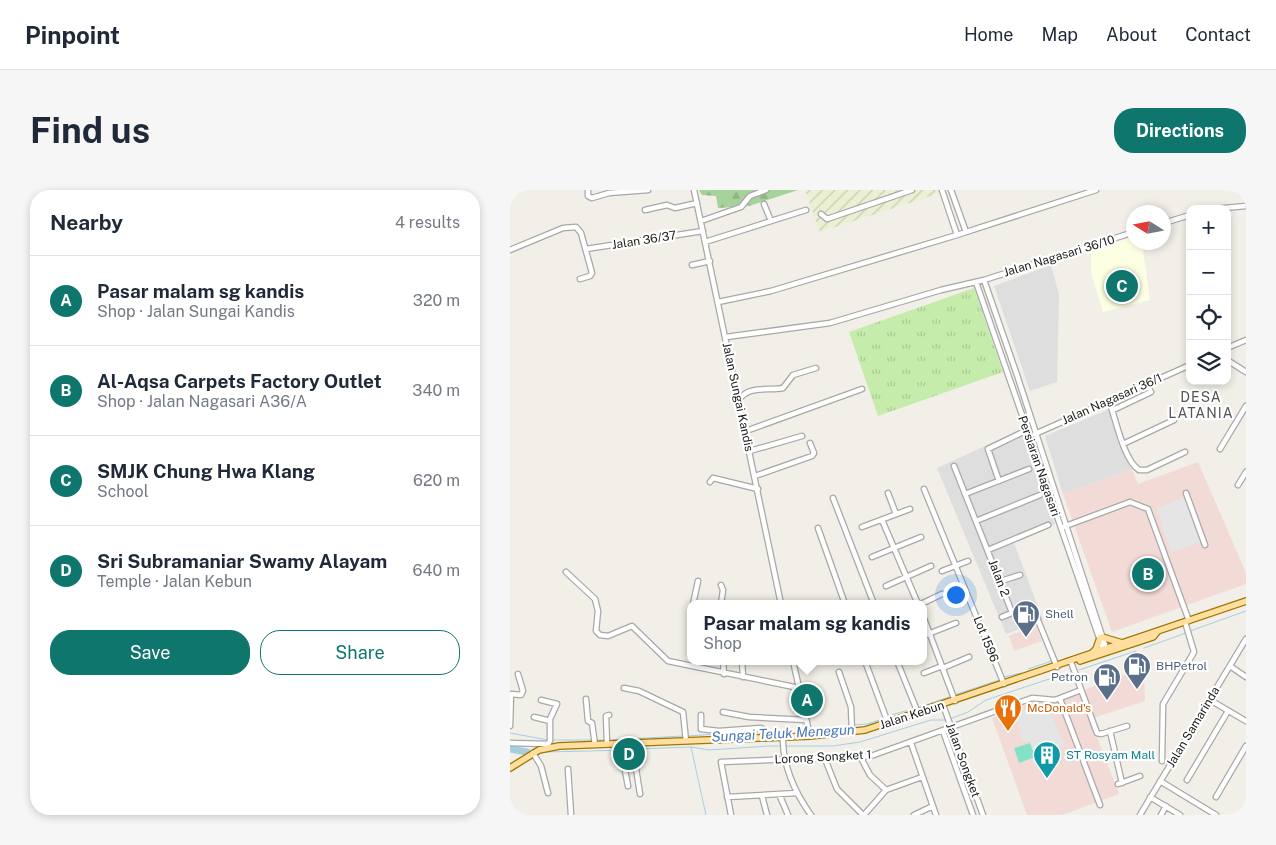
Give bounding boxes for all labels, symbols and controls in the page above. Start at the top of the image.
text: Pinpoint [25,21,120,49]
text: Home [964,24,1014,45]
text: Map [1042,24,1078,45]
text: About [1106,24,1157,45]
text: Contact [1185,24,1251,45]
button: Directions [1114,108,1246,153]
text: Find us [30,110,150,151]
north arrow [1126,205,1171,250]
map controls [1186,205,1231,385]
button: + [1186,205,1231,250]
text: Nearby [50,210,123,235]
text: 4 results [395,213,460,232]
street label: Jalan 36/37 [611,228,677,252]
street label: Jalan Nagasari 36/10 [1002,232,1116,280]
button: − [1186,250,1231,295]
pin: C [1106,267,1138,305]
text: Pasar malam sg kandis [97,280,304,302]
text: A [60,291,72,310]
text: 320 m [413,291,460,310]
button: locate [1186,295,1231,340]
text: Shop · Jalan Sungai Kandis [97,302,295,321]
button: layers [1186,340,1231,385]
street label: Jalan Sungai Kandis [720,341,756,453]
text: Al-Aqsa Carpets Factory Outlet [97,370,382,392]
street label: Jalan Nagasari 36/1 [1060,371,1164,427]
text: B [61,381,71,400]
text: 340 m [412,381,460,400]
district label: DESA LATANIA [1168,389,1234,421]
text: Shop · Jalan Nagasari A36/A [97,392,307,411]
street label: Persiaran Nagasari [1015,414,1063,518]
text: SMJK Chung Hwa Klang [97,460,315,482]
text: C [60,471,72,490]
text: 620 m [413,471,460,490]
text: School [97,482,148,501]
text: Sri Subramaniar Swamy Alayam [97,550,387,572]
pin: B [1132,555,1164,593]
street label: Jalan 2 [986,558,1012,598]
text: D [60,561,72,580]
text: 640 m [412,561,460,580]
text: Temple · Jalan Kebun [97,572,252,591]
your location [943,582,969,608]
fuel station icon: Shell [1011,599,1041,638]
popup [687,600,927,665]
place label: Shell [1045,607,1074,621]
text: Pasar malam sg kandis [703,612,911,634]
street label: Lot 1596 [970,614,1002,664]
button: Save [50,630,250,675]
button: Share [260,630,460,675]
text: Shop [703,634,742,653]
fuel station icon: BHPetrol [1122,651,1152,690]
place label: BHPetrol [1156,659,1207,673]
fuel station icon: Petron [1092,662,1122,701]
place label: Petron [1051,670,1088,684]
pin: A [791,681,823,719]
street label: Jalan Samarinda [1163,684,1223,770]
restaurant icon: McDonald's [993,693,1023,732]
street label: Jalan Kebun [878,698,946,732]
place label: McDonald's [1027,701,1091,715]
water label: Sungai Teluk Menegun [711,721,855,745]
street label: Jalan Songket [943,721,983,799]
pin: D [613,735,645,773]
building icon: ST Rosyam Mall [1032,740,1062,779]
street label: Lorong Songket 1 [774,747,872,767]
place label: ST Rosyam Mall [1066,748,1155,762]

